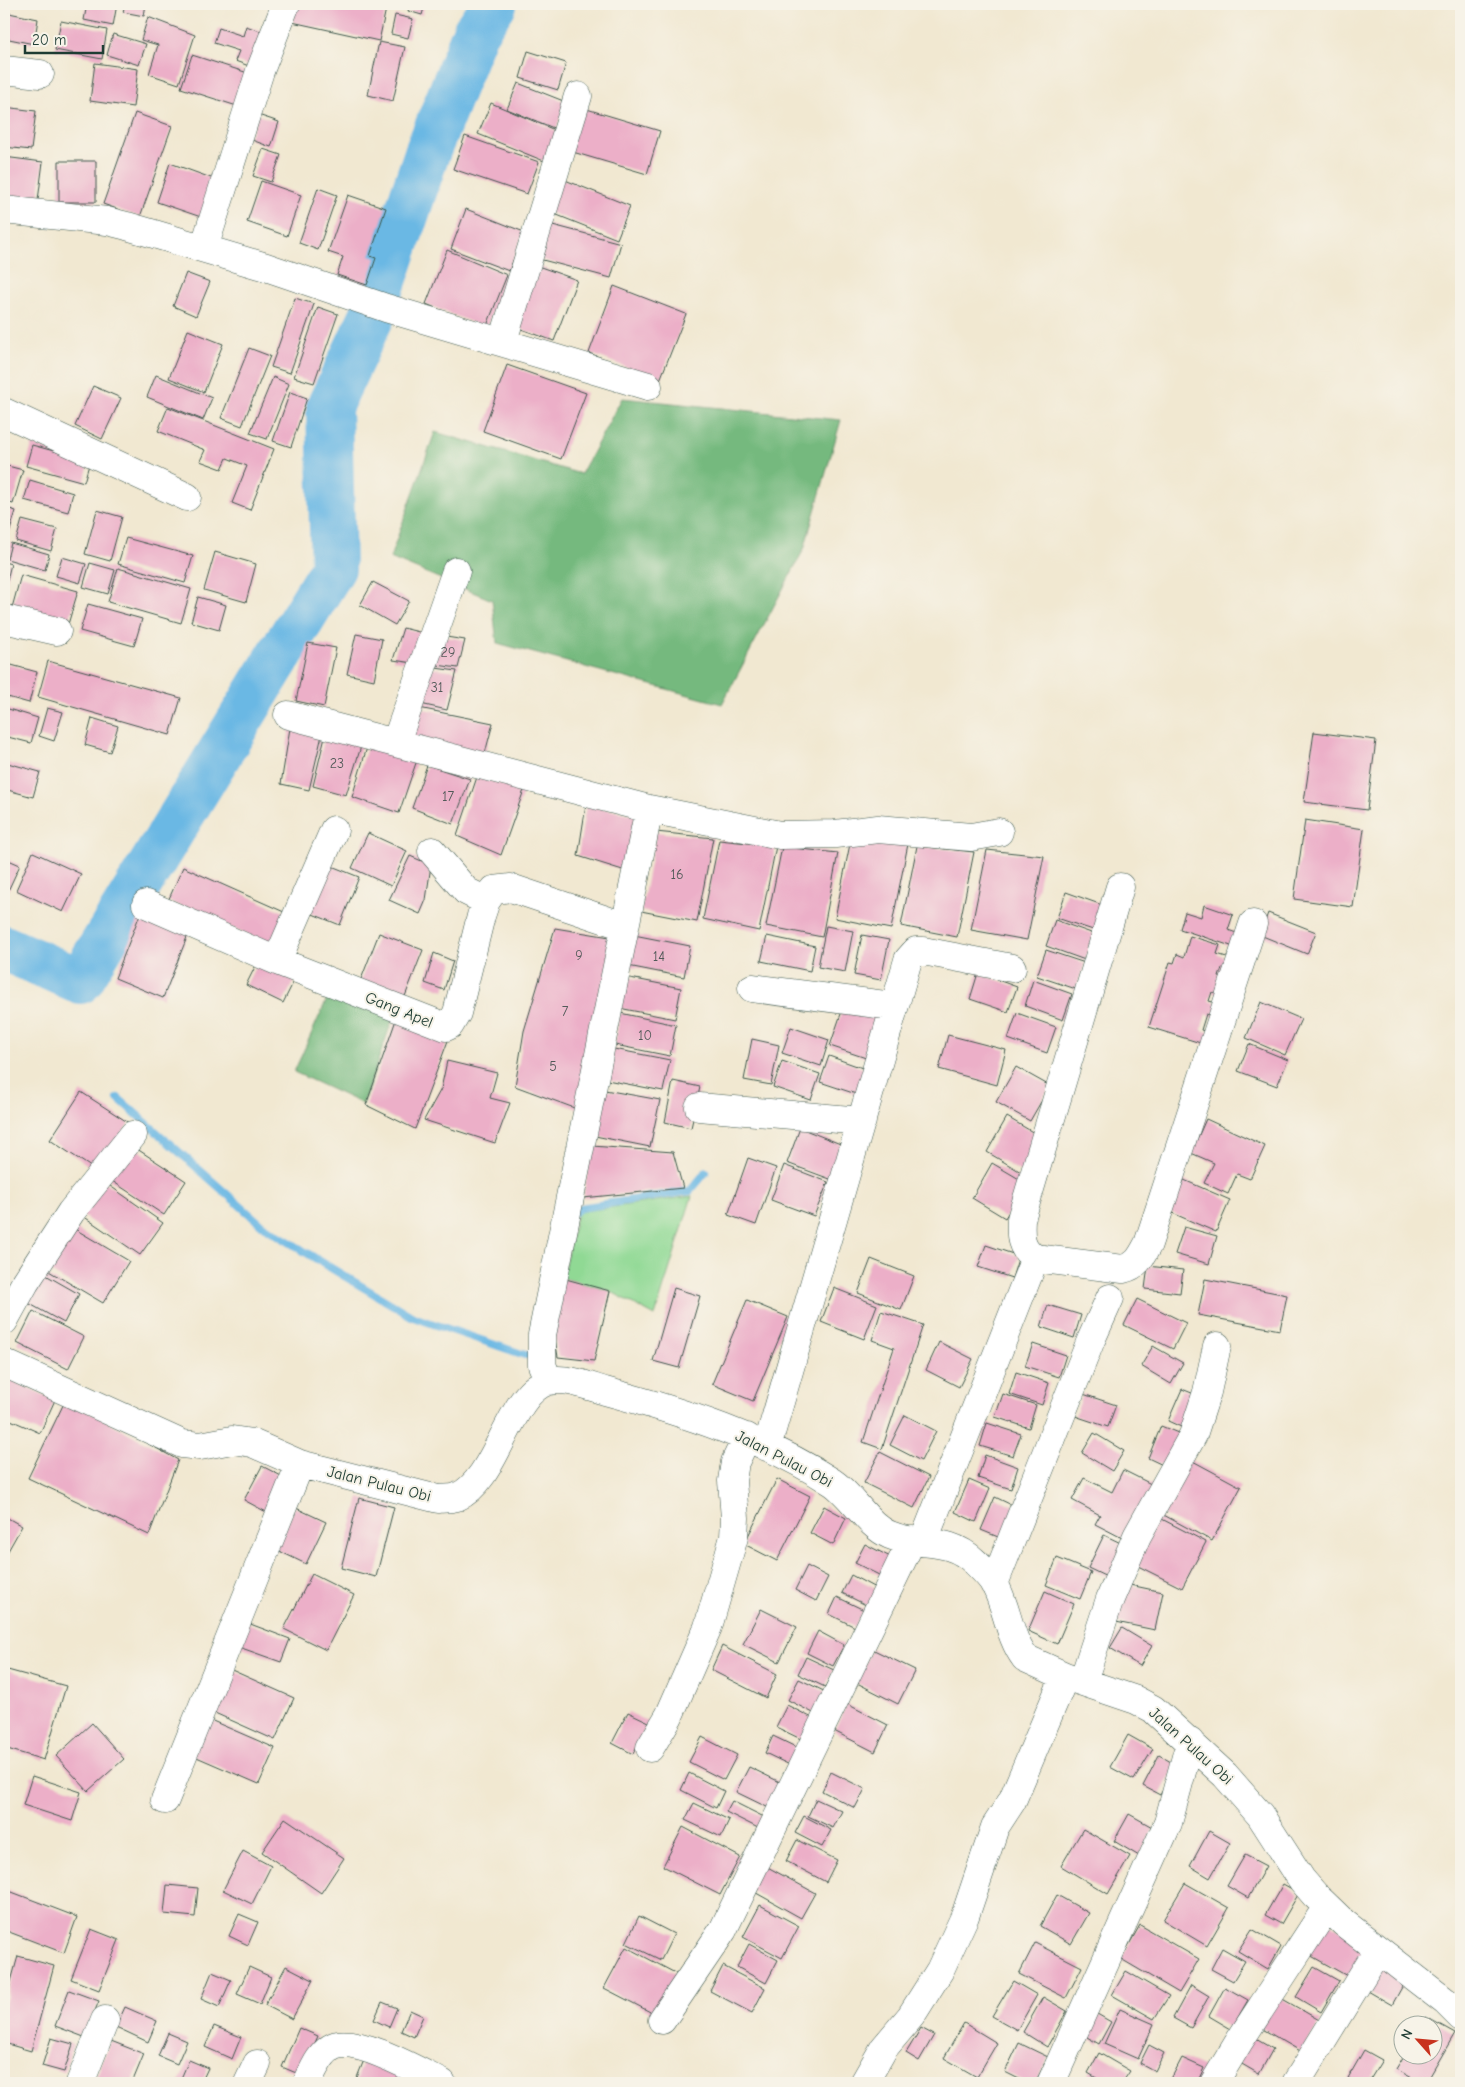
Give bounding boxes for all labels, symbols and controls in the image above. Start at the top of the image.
scale bar [25,22,102,54]
text: 20 m [32,31,66,49]
house number: 29 [441,644,455,661]
house number: 31 [431,679,443,696]
house number: 23 [330,755,344,772]
house number: 17 [442,788,454,805]
house number: 16 [670,866,684,883]
house number: 9 [575,947,583,964]
house number: 14 [653,948,665,965]
street label: Gang Apel [362,988,436,1032]
house number: 7 [562,1003,569,1020]
house number: 10 [638,1027,652,1044]
house number: 5 [549,1058,557,1075]
street label: Jalan Pulau Obi [733,1427,835,1491]
street label: Jalan Pulau Obi [325,1462,433,1506]
street label: Jalan Pulau Obi [1145,1704,1237,1788]
north arrow [1392,2014,1442,2064]
text: N [1397,2026,1417,2042]

